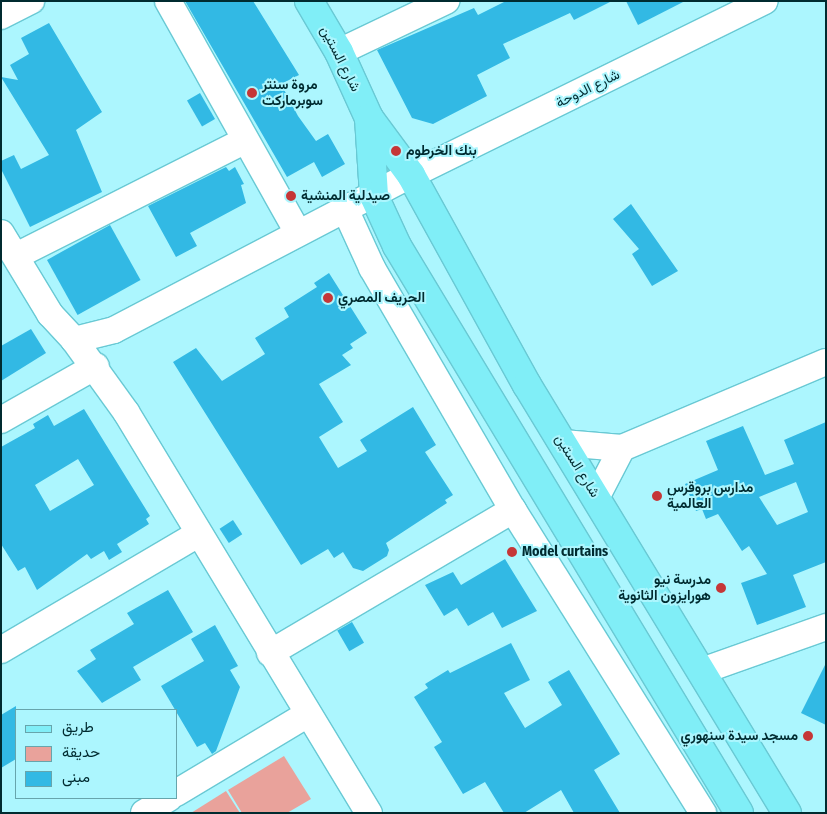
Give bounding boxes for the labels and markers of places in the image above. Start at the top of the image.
place label: مروة سنتر سوبرماركت [262,77,323,110]
marker: مروة سنتر سوبرماركت [246,87,258,99]
place label: بنك الخرطوم [406,143,477,159]
marker: بنك الخرطوم [390,145,402,157]
place label: صيدلية المنشية [301,188,390,204]
marker: صيدلية المنشية [285,190,297,202]
place label: الحريف المصري [338,290,425,306]
marker: الحريف المصري [322,292,334,304]
place label: مدارس بروقرس العالمية [667,480,753,512]
marker: مدارس بروقرس العالمية [651,490,663,502]
place label: Model curtains [522,544,608,560]
marker: Model curtains [506,546,518,558]
place label: مدرسة نيو هورايزون الثانوية [618,572,711,604]
marker: مدرسة نيو هورايزون الثانوية [715,582,727,594]
place label: مسجد سيدة سنهوري [681,728,798,744]
marker: مسجد سيدة سنهوري [802,730,814,742]

